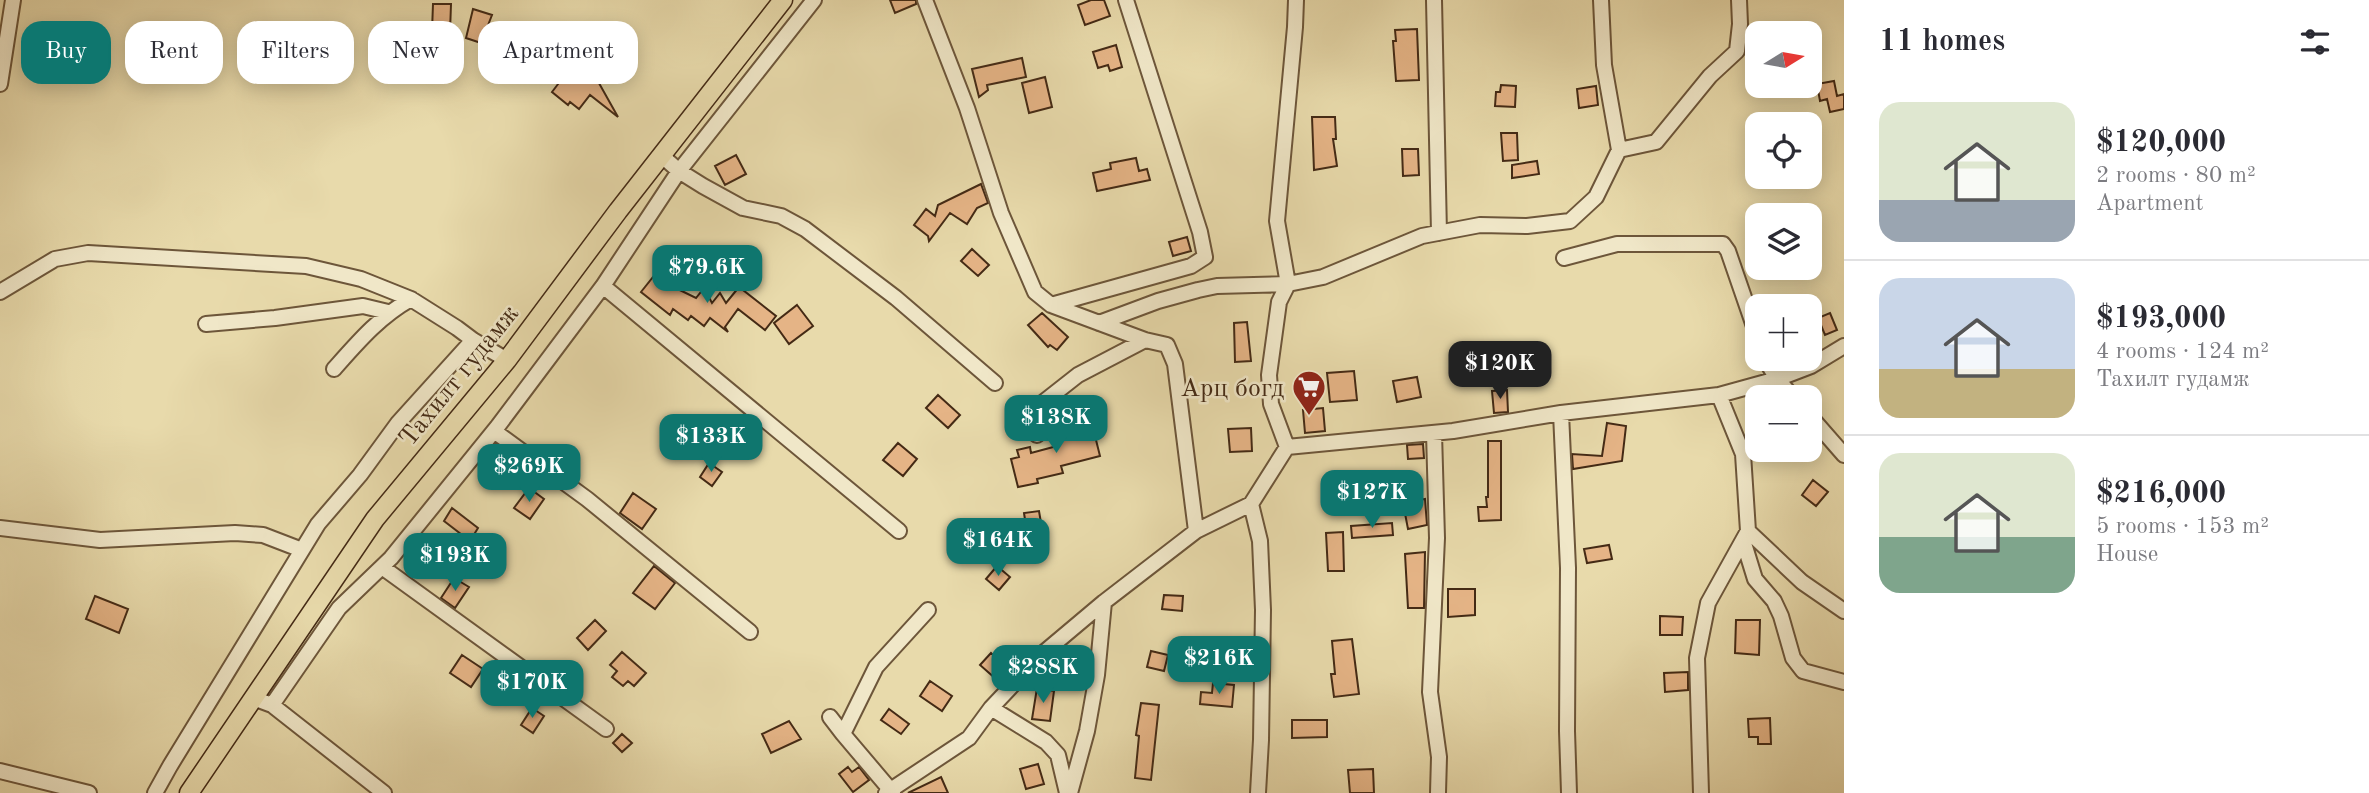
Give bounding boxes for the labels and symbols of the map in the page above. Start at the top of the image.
north arrow [1745,21,1822,98]
pin: $79.6K [650,246,764,305]
street label: Тахилт гудамж [395,300,524,452]
pin: $120K [1451,342,1549,401]
supermarket icon: Арц богд [1290,368,1328,417]
place label: Арц богд [1180,376,1284,402]
pin: $138K [1007,396,1105,455]
pin: $133K [662,414,760,474]
pin: $269K [480,444,578,504]
pin: $127K [1323,470,1421,530]
pin: $164K [949,518,1047,578]
pin: $193K [406,534,504,593]
pin: $216K [1170,636,1268,696]
pin: $288K [994,646,1092,705]
pin: $170K [483,660,581,720]

